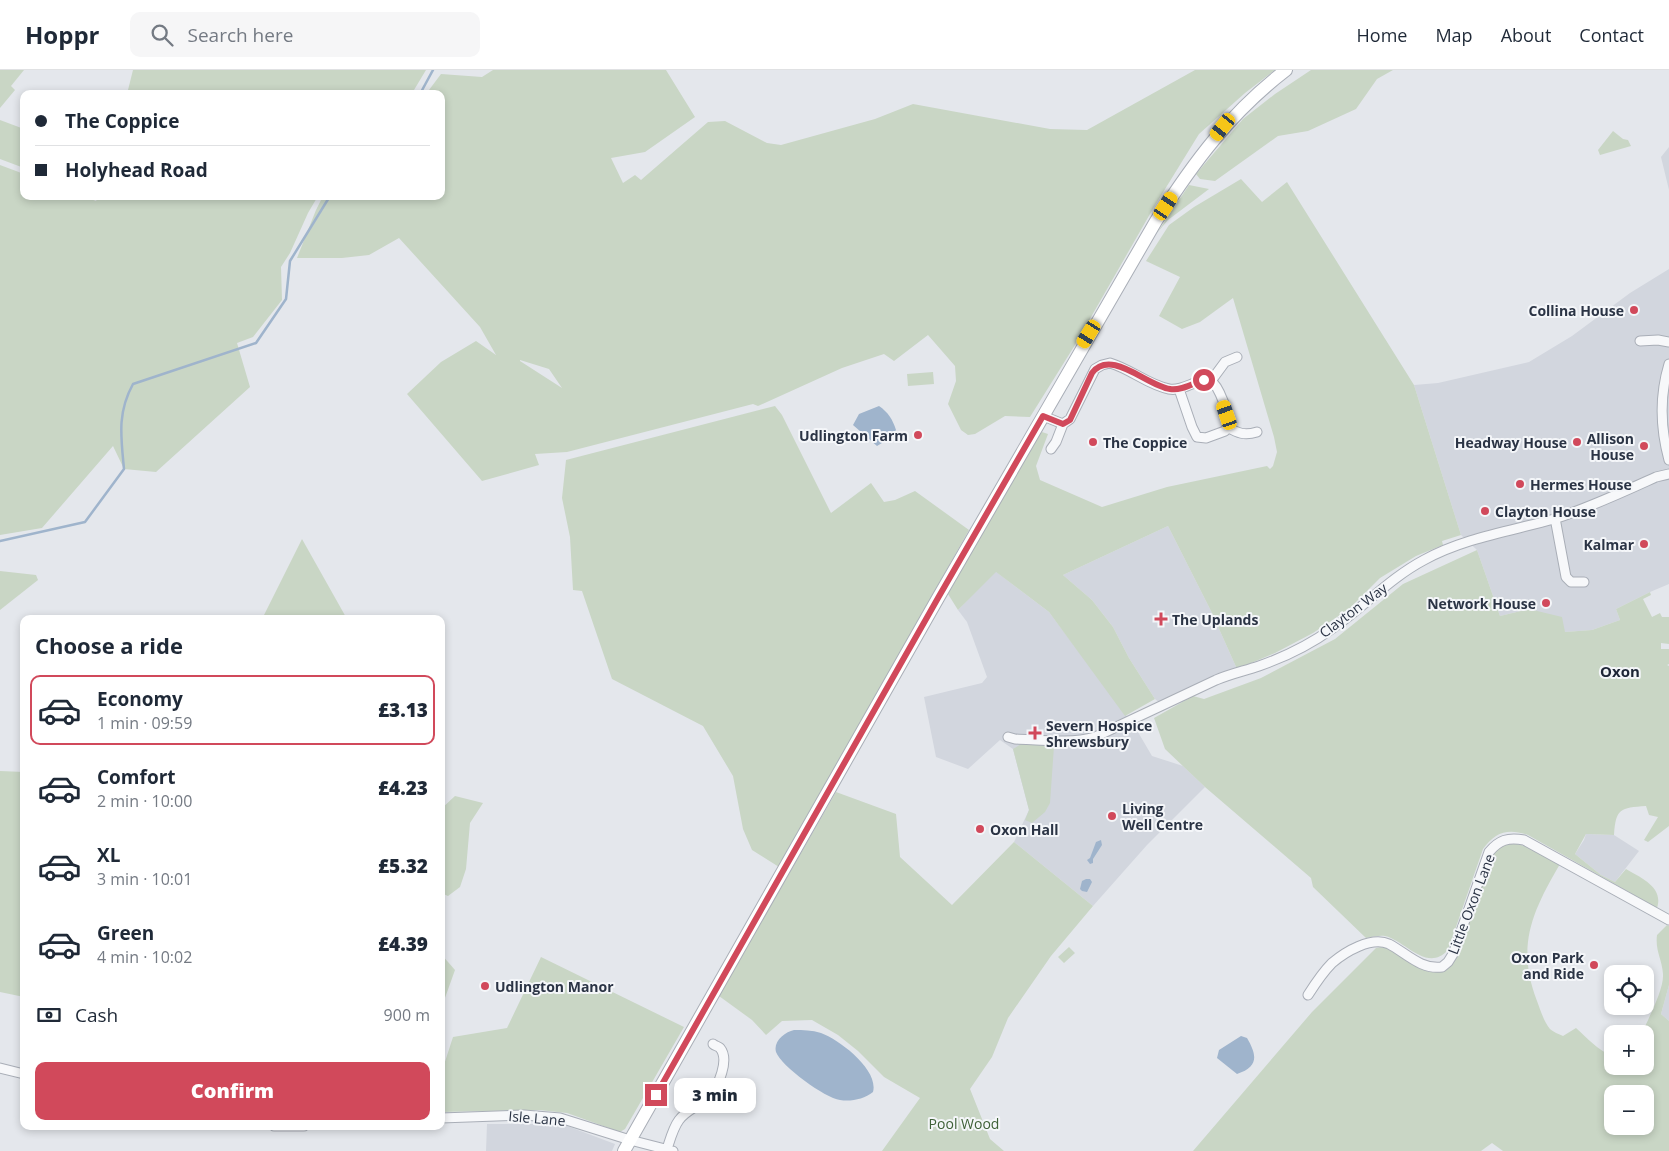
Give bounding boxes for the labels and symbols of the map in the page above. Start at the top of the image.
car [1207,111,1238,143]
car [1151,189,1180,223]
place label: Collina House [1528,301,1624,320]
marker: Collina House [1628,304,1640,316]
car [1074,317,1103,351]
route start [1193,369,1215,391]
car [1215,398,1238,432]
place label: Udlington Farm [799,426,908,445]
marker: Udlington Farm [912,429,924,441]
place label: Allison House [1587,429,1634,464]
place label: The Coppice [1103,433,1187,452]
place label: Headway House [1455,433,1567,452]
marker: The Coppice [1087,436,1099,448]
marker: Headway House [1571,436,1583,448]
marker: Allison House [1638,440,1650,452]
place label: Hermes House [1530,475,1632,494]
marker: Hermes House [1514,478,1526,490]
place label: Clayton House [1495,502,1596,521]
marker: Clayton House [1479,505,1491,517]
place label: Kalmar [1583,535,1635,554]
marker: Kalmar [1638,538,1650,550]
street label: Clayton Way [1315,578,1392,642]
place label: Network House [1427,594,1536,613]
marker: Network House [1540,597,1552,609]
place label: The Uplands [1172,610,1258,629]
marker: The Uplands [1154,612,1168,626]
district label: Oxon [1600,661,1640,681]
place label: Severn Hospice Shrewsbury [1046,716,1152,751]
marker: Severn Hospice Shrewsbury [1028,726,1042,740]
place label: Living Well Centre [1122,799,1203,834]
marker: Living Well Centre [1106,810,1118,822]
place label: Oxon Hall [990,820,1058,839]
marker: Oxon Hall [974,823,986,835]
street label: Little Oxon Lane [1443,851,1499,957]
place label: Oxon Park and Ride [1511,948,1584,983]
marker: Oxon Park and Ride [1588,959,1600,971]
place label: Udlington Manor [495,977,614,996]
marker: Udlington Manor [479,980,491,992]
callout: 3 min [674,1078,756,1112]
route end [645,1084,667,1106]
street label: Isle Lane [508,1106,566,1130]
park label: Pool Wood [929,1114,999,1133]

